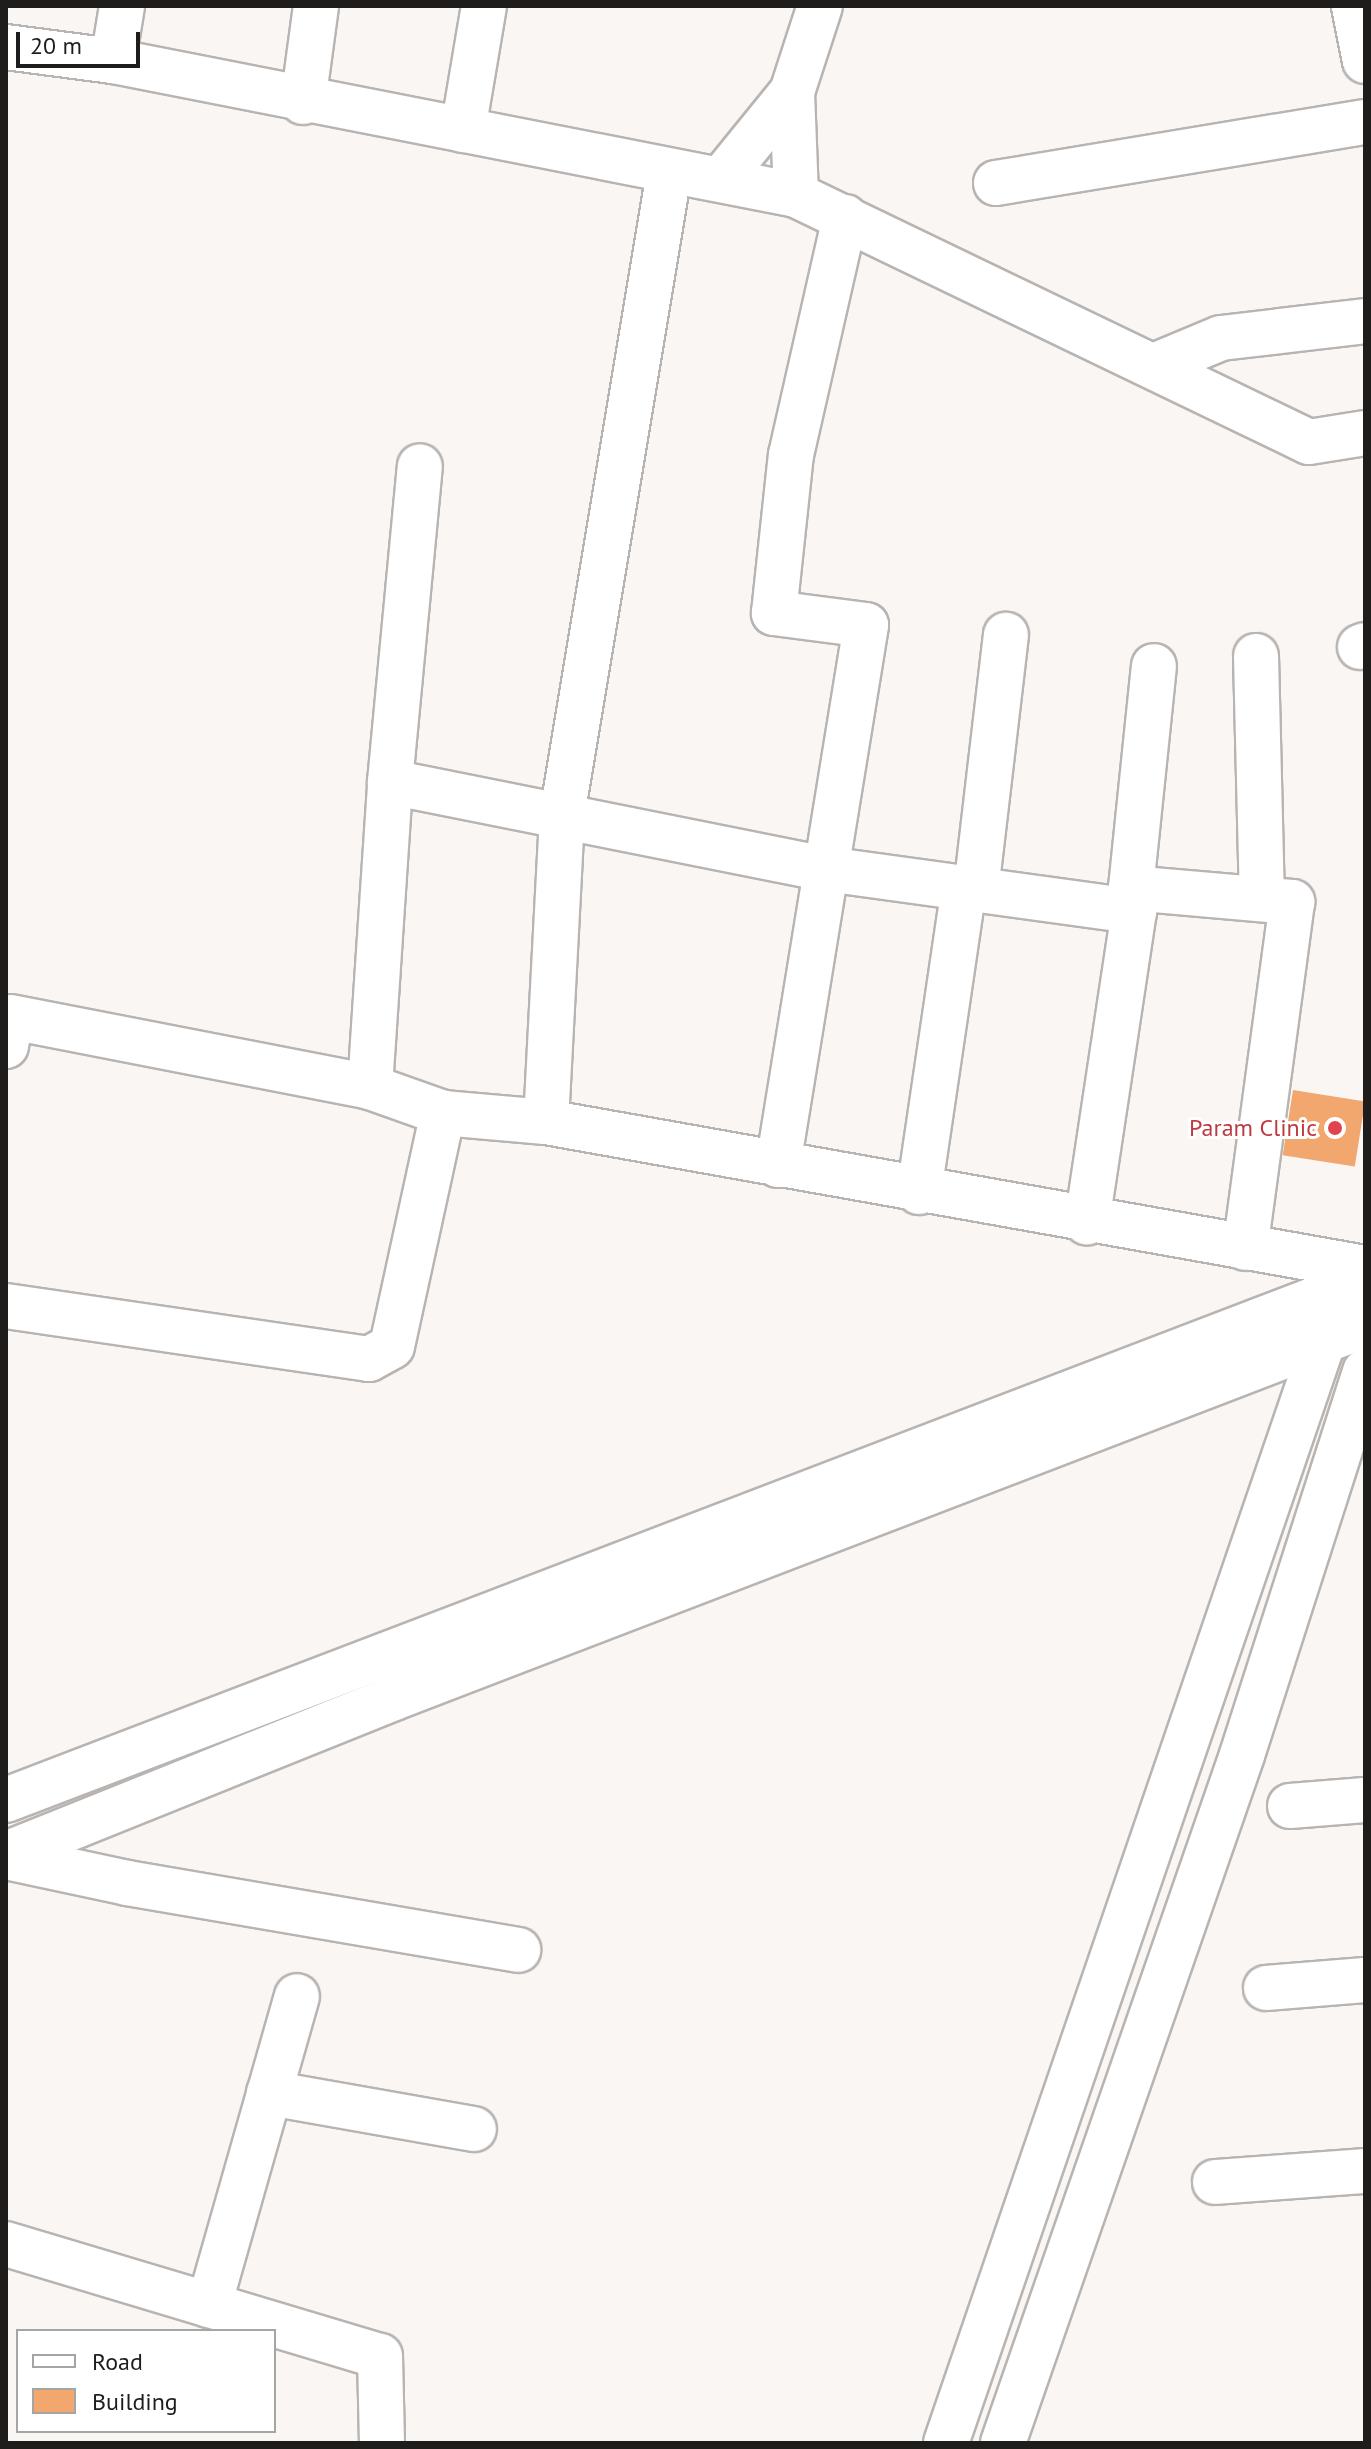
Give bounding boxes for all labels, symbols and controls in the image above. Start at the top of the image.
scale bar [20,16,144,66]
text: 20 m [30,30,82,61]
place label: Param Clinic [1189,1114,1317,1142]
marker: Param Clinic [1324,1117,1346,1139]
legend [16,2329,276,2433]
text: Road [92,2346,143,2377]
text: Building [92,2386,178,2417]

